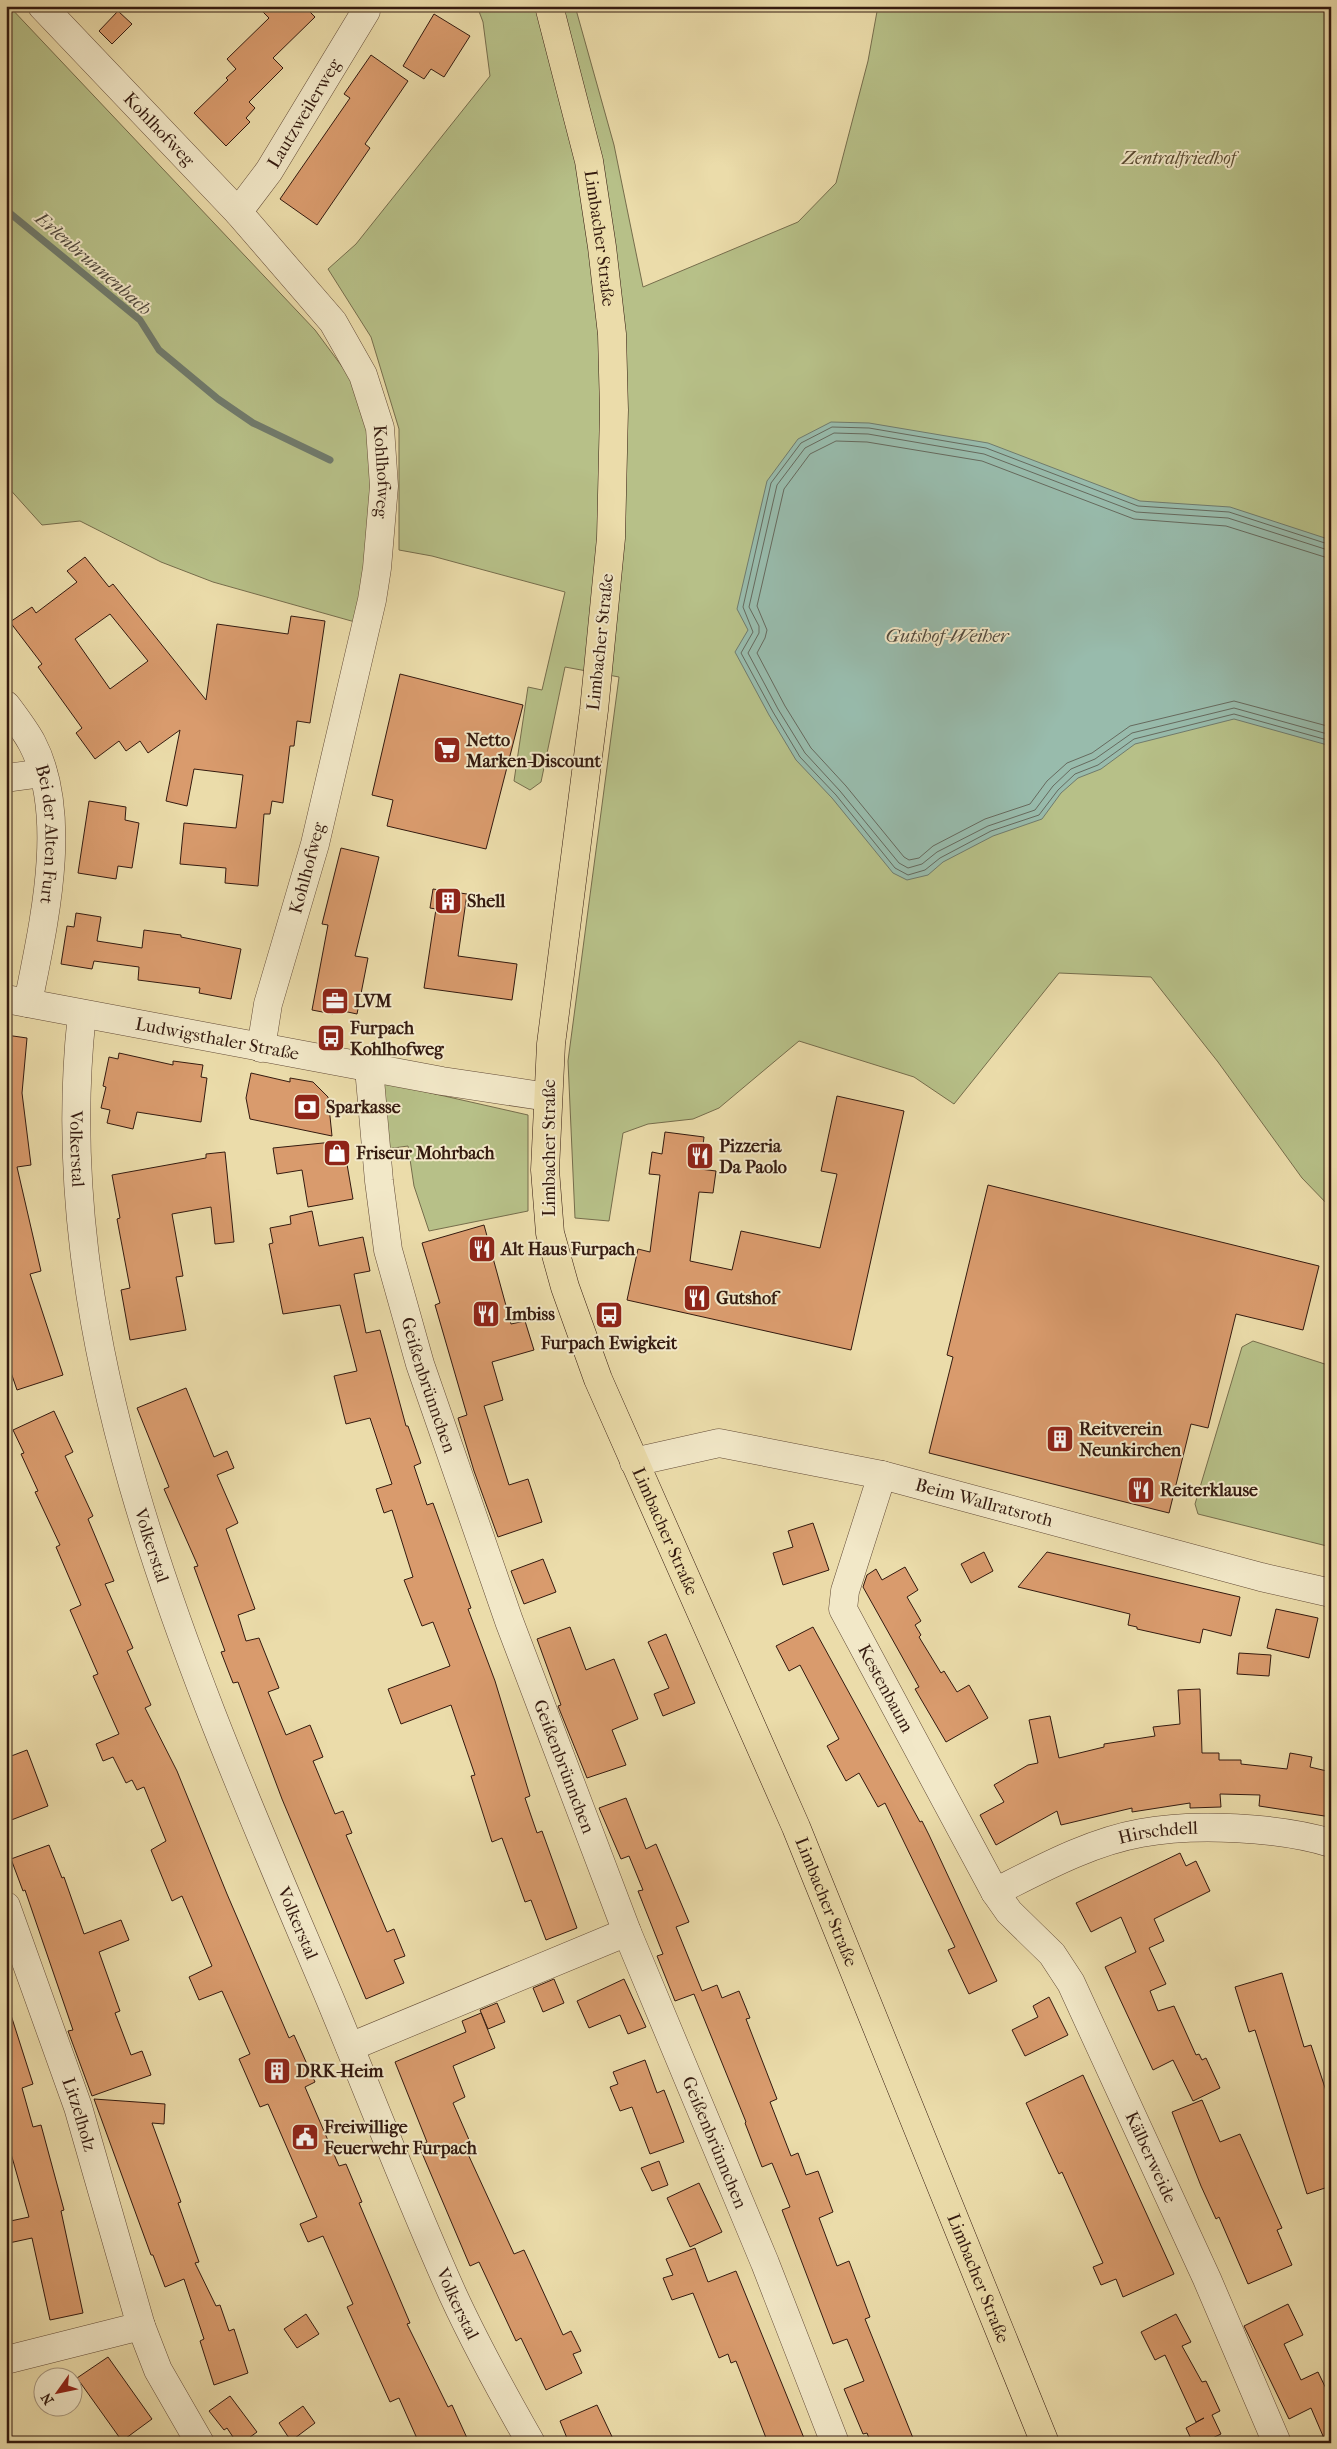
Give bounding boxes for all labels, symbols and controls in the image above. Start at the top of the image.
street label: Lautzweilerweg [263,55,346,172]
street label: Kohlhofweg [119,88,199,171]
park label: Zentralfriedhof [1121,148,1240,169]
street label: Limbacher Straße [579,169,619,308]
water label: Erlenbrunnenbach [30,207,156,320]
street label: Kohlhofweg [369,424,394,520]
street label: Limbacher Straße [583,572,618,712]
water label: Gutshof-Weiher [886,625,1010,647]
place label: Netto Marken-Discount [465,730,601,772]
supermarket icon: Netto Marken-Discount [432,735,462,765]
street label: Bei der Alten Furt [31,762,61,906]
street label: Kohlhofweg [285,820,330,916]
building icon: Shell [433,886,463,916]
place label: Shell [467,891,506,912]
office icon: LVM [320,986,350,1016]
place label: LVM [354,991,392,1012]
street label: Ludwigsthaler Straße [134,1014,301,1065]
place label: Furpach Kohlhofweg [349,1018,445,1060]
bus stop icon: Furpach Kohlhofweg [316,1023,346,1053]
street label: Limbacher Straße [539,1079,560,1217]
bank icon: Sparkasse [292,1092,322,1122]
place label: Sparkasse [326,1097,401,1118]
street label: Volkerstal [65,1109,88,1188]
place label: Pizzeria Da Paolo [719,1136,787,1178]
shop icon: Friseur Mohrbach [322,1138,352,1168]
restaurant icon: Pizzeria Da Paolo [685,1141,715,1171]
place label: Friseur Mohrbach [355,1143,495,1164]
restaurant icon: Alt Haus Furpach [467,1234,497,1264]
place label: Alt Haus Furpach [500,1239,636,1260]
restaurant icon: Gutshof [682,1283,712,1313]
place label: Gutshof [716,1288,781,1309]
restaurant icon: Imbiss [471,1299,501,1329]
bus stop icon: Furpach Ewigkeit [594,1300,624,1330]
place label: Imbiss [505,1304,555,1325]
street label: Geißenbrünnchen [396,1315,460,1456]
place label: Furpach Ewigkeit [540,1333,678,1354]
place label: Reitverein Neunkirchen [1079,1419,1182,1461]
building icon: Reitverein Neunkirchen [1045,1424,1075,1454]
street label: Limbacher Straße [627,1464,702,1599]
street label: Beim Wallratsroth [913,1474,1055,1532]
restaurant icon: Reiterklause [1126,1475,1156,1505]
place label: Reiterklause [1160,1480,1258,1501]
street label: Volkerstal [129,1505,173,1585]
street label: Kestenbaum [853,1641,917,1736]
street label: Geißenbrünnchen [529,1697,599,1837]
street label: Hirschdell [1116,1818,1198,1849]
street label: Limbacher Straße [790,1834,861,1970]
street label: Volkerstal [272,1883,322,1963]
building icon: DRK-Heim [262,2056,292,2086]
place label: DRK-Heim [296,2061,385,2082]
street label: Geißenbrünnchen [677,2073,751,2212]
street label: Litzelholz [57,2075,100,2154]
street label: Kälberweide [1120,2108,1181,2207]
place label: Freiwillige Feuerwehr Furpach [323,2117,478,2159]
public building icon: Freiwillige Feuerwehr Furpach [290,2122,320,2152]
street label: Limbacher Straße [942,2211,1014,2346]
street label: Volkerstal [431,2264,483,2343]
north arrow [32,2366,82,2416]
text: N [37,2389,58,2408]

